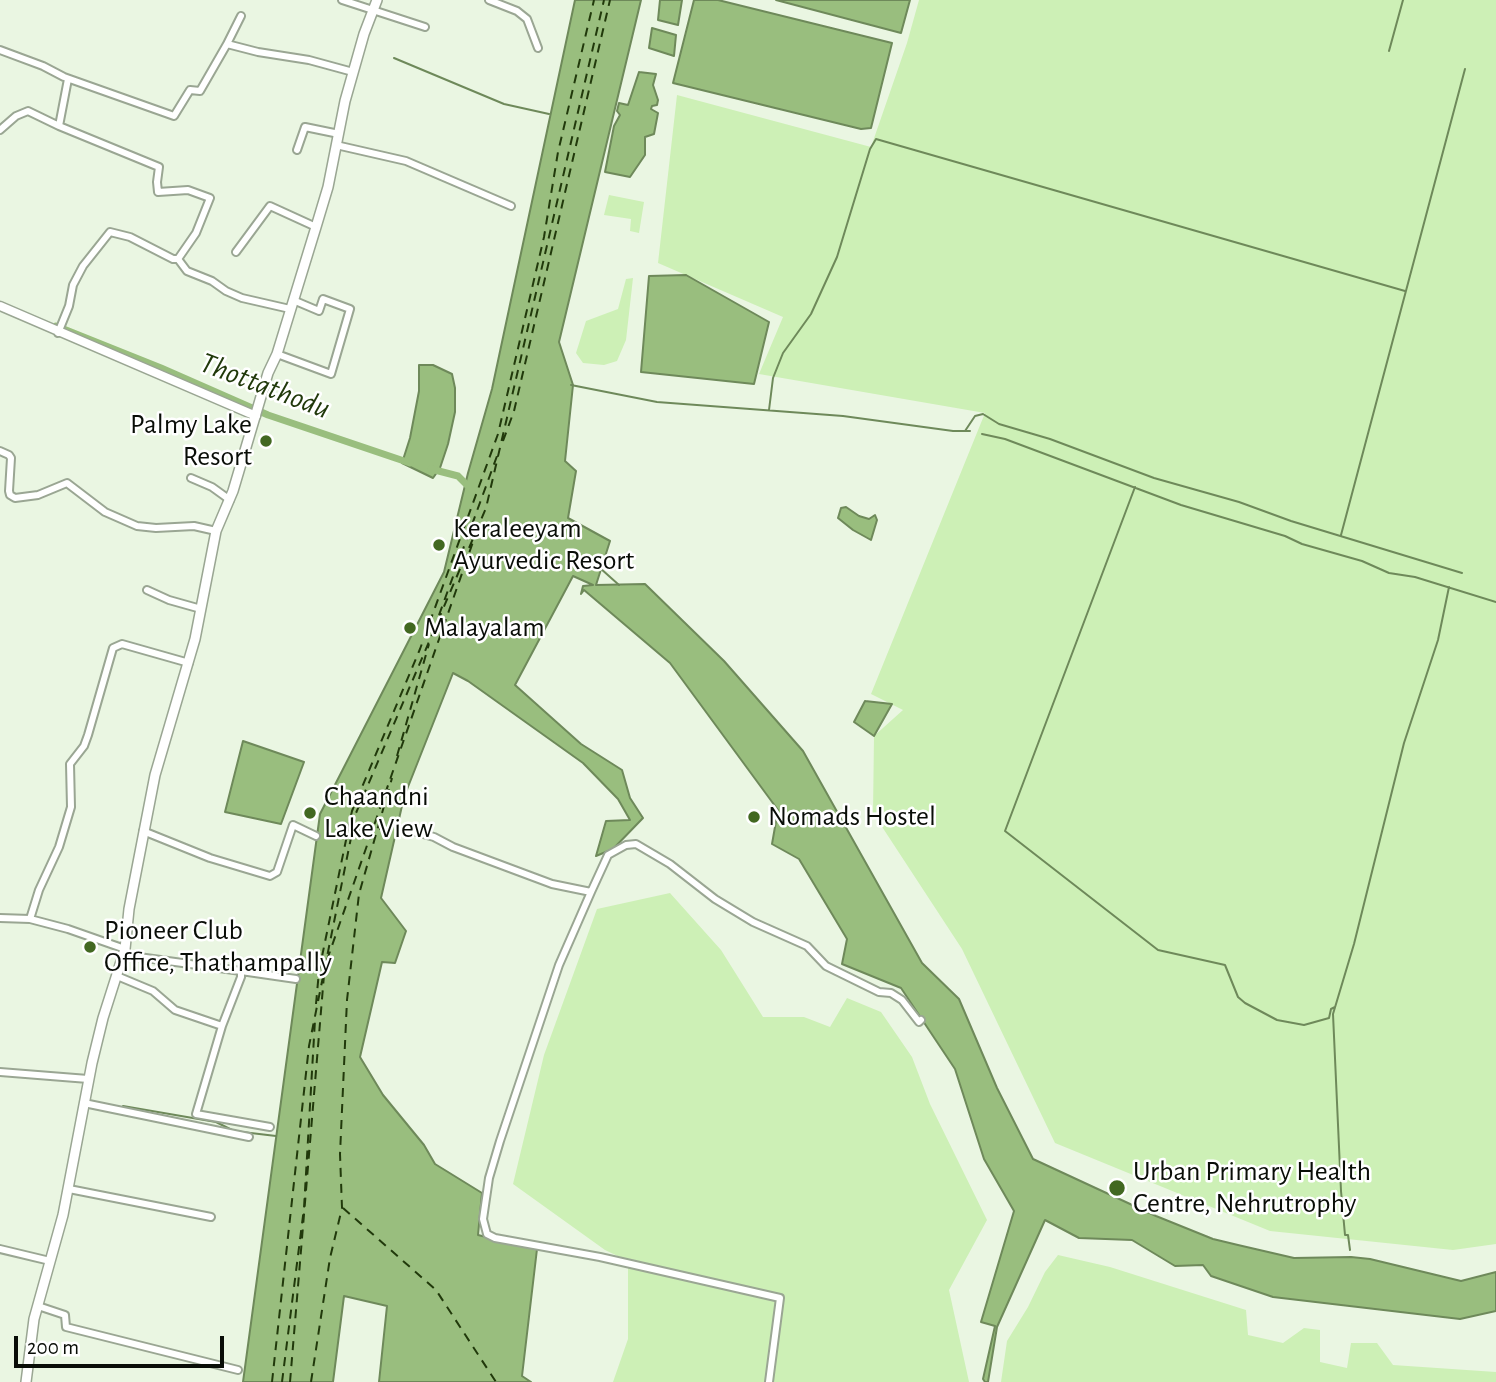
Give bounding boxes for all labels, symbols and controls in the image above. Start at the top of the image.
water label: Thottathodu [195,345,335,427]
place label: Palmy Lake Resort [130,408,252,474]
marker: Palmy Lake Resort [258,433,274,449]
place label: Keraleeyam Ayurvedic Resort [453,512,634,578]
marker: Keraleeyam Ayurvedic Resort [431,537,447,553]
place label: Malayalam [424,611,545,645]
marker: Malayalam [402,620,418,636]
place label: Chaandni Lake View [324,780,433,846]
place label: Nomads Hostel [768,800,936,834]
marker: Chaandni Lake View [302,805,318,821]
marker: Nomads Hostel [746,809,762,825]
place label: Pioneer Club Office, Thathampally [104,914,332,980]
marker: Pioneer Club Office, Thathampally [82,939,98,955]
place label: Urban Primary Health Centre, Nehrutrophy [1133,1155,1371,1221]
marker: Urban Primary Health Centre, Nehrutrophy [1107,1178,1127,1198]
scale bar [18,1322,228,1366]
text: 200 m [27,1337,79,1358]

